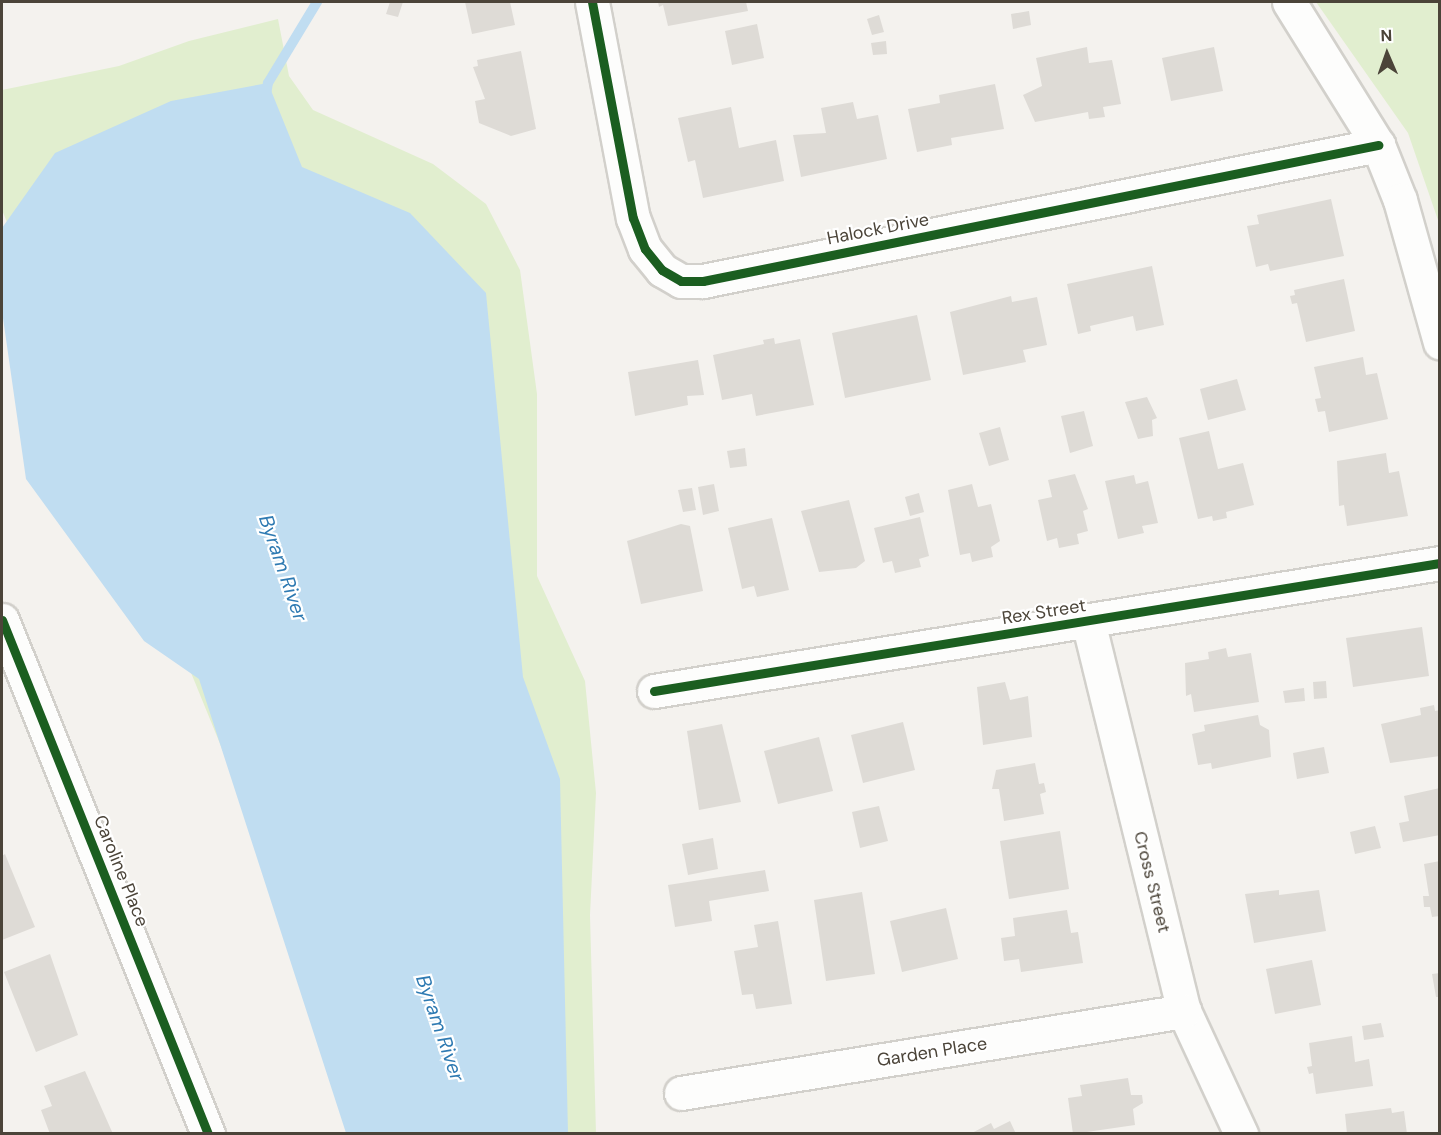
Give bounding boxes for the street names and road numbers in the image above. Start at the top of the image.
street label: Halock Drive [825,209,931,249]
street label: Rex Street [1000,595,1088,629]
street label: Caroline Place [89,812,153,930]
street label: Cross Street [1129,829,1175,935]
street label: Garden Place [875,1033,989,1071]

